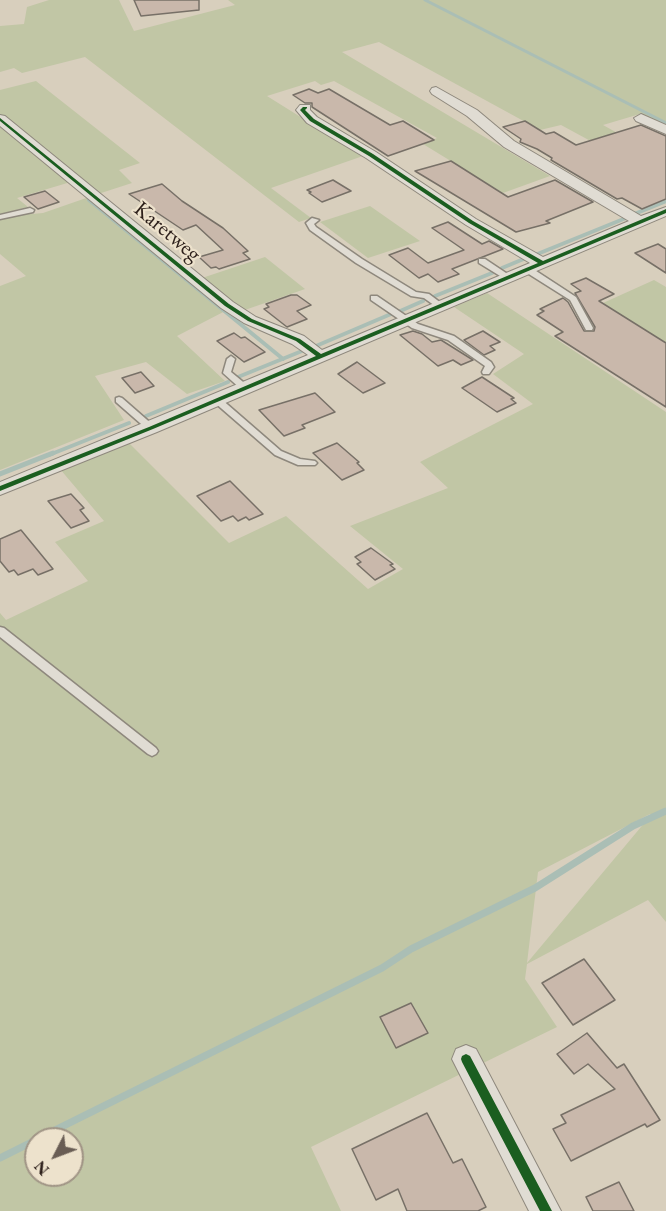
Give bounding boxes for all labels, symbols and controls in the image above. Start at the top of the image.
street label: Karetweg [128,196,206,268]
north arrow [24,1127,84,1187]
text: N [30,1156,54,1180]

